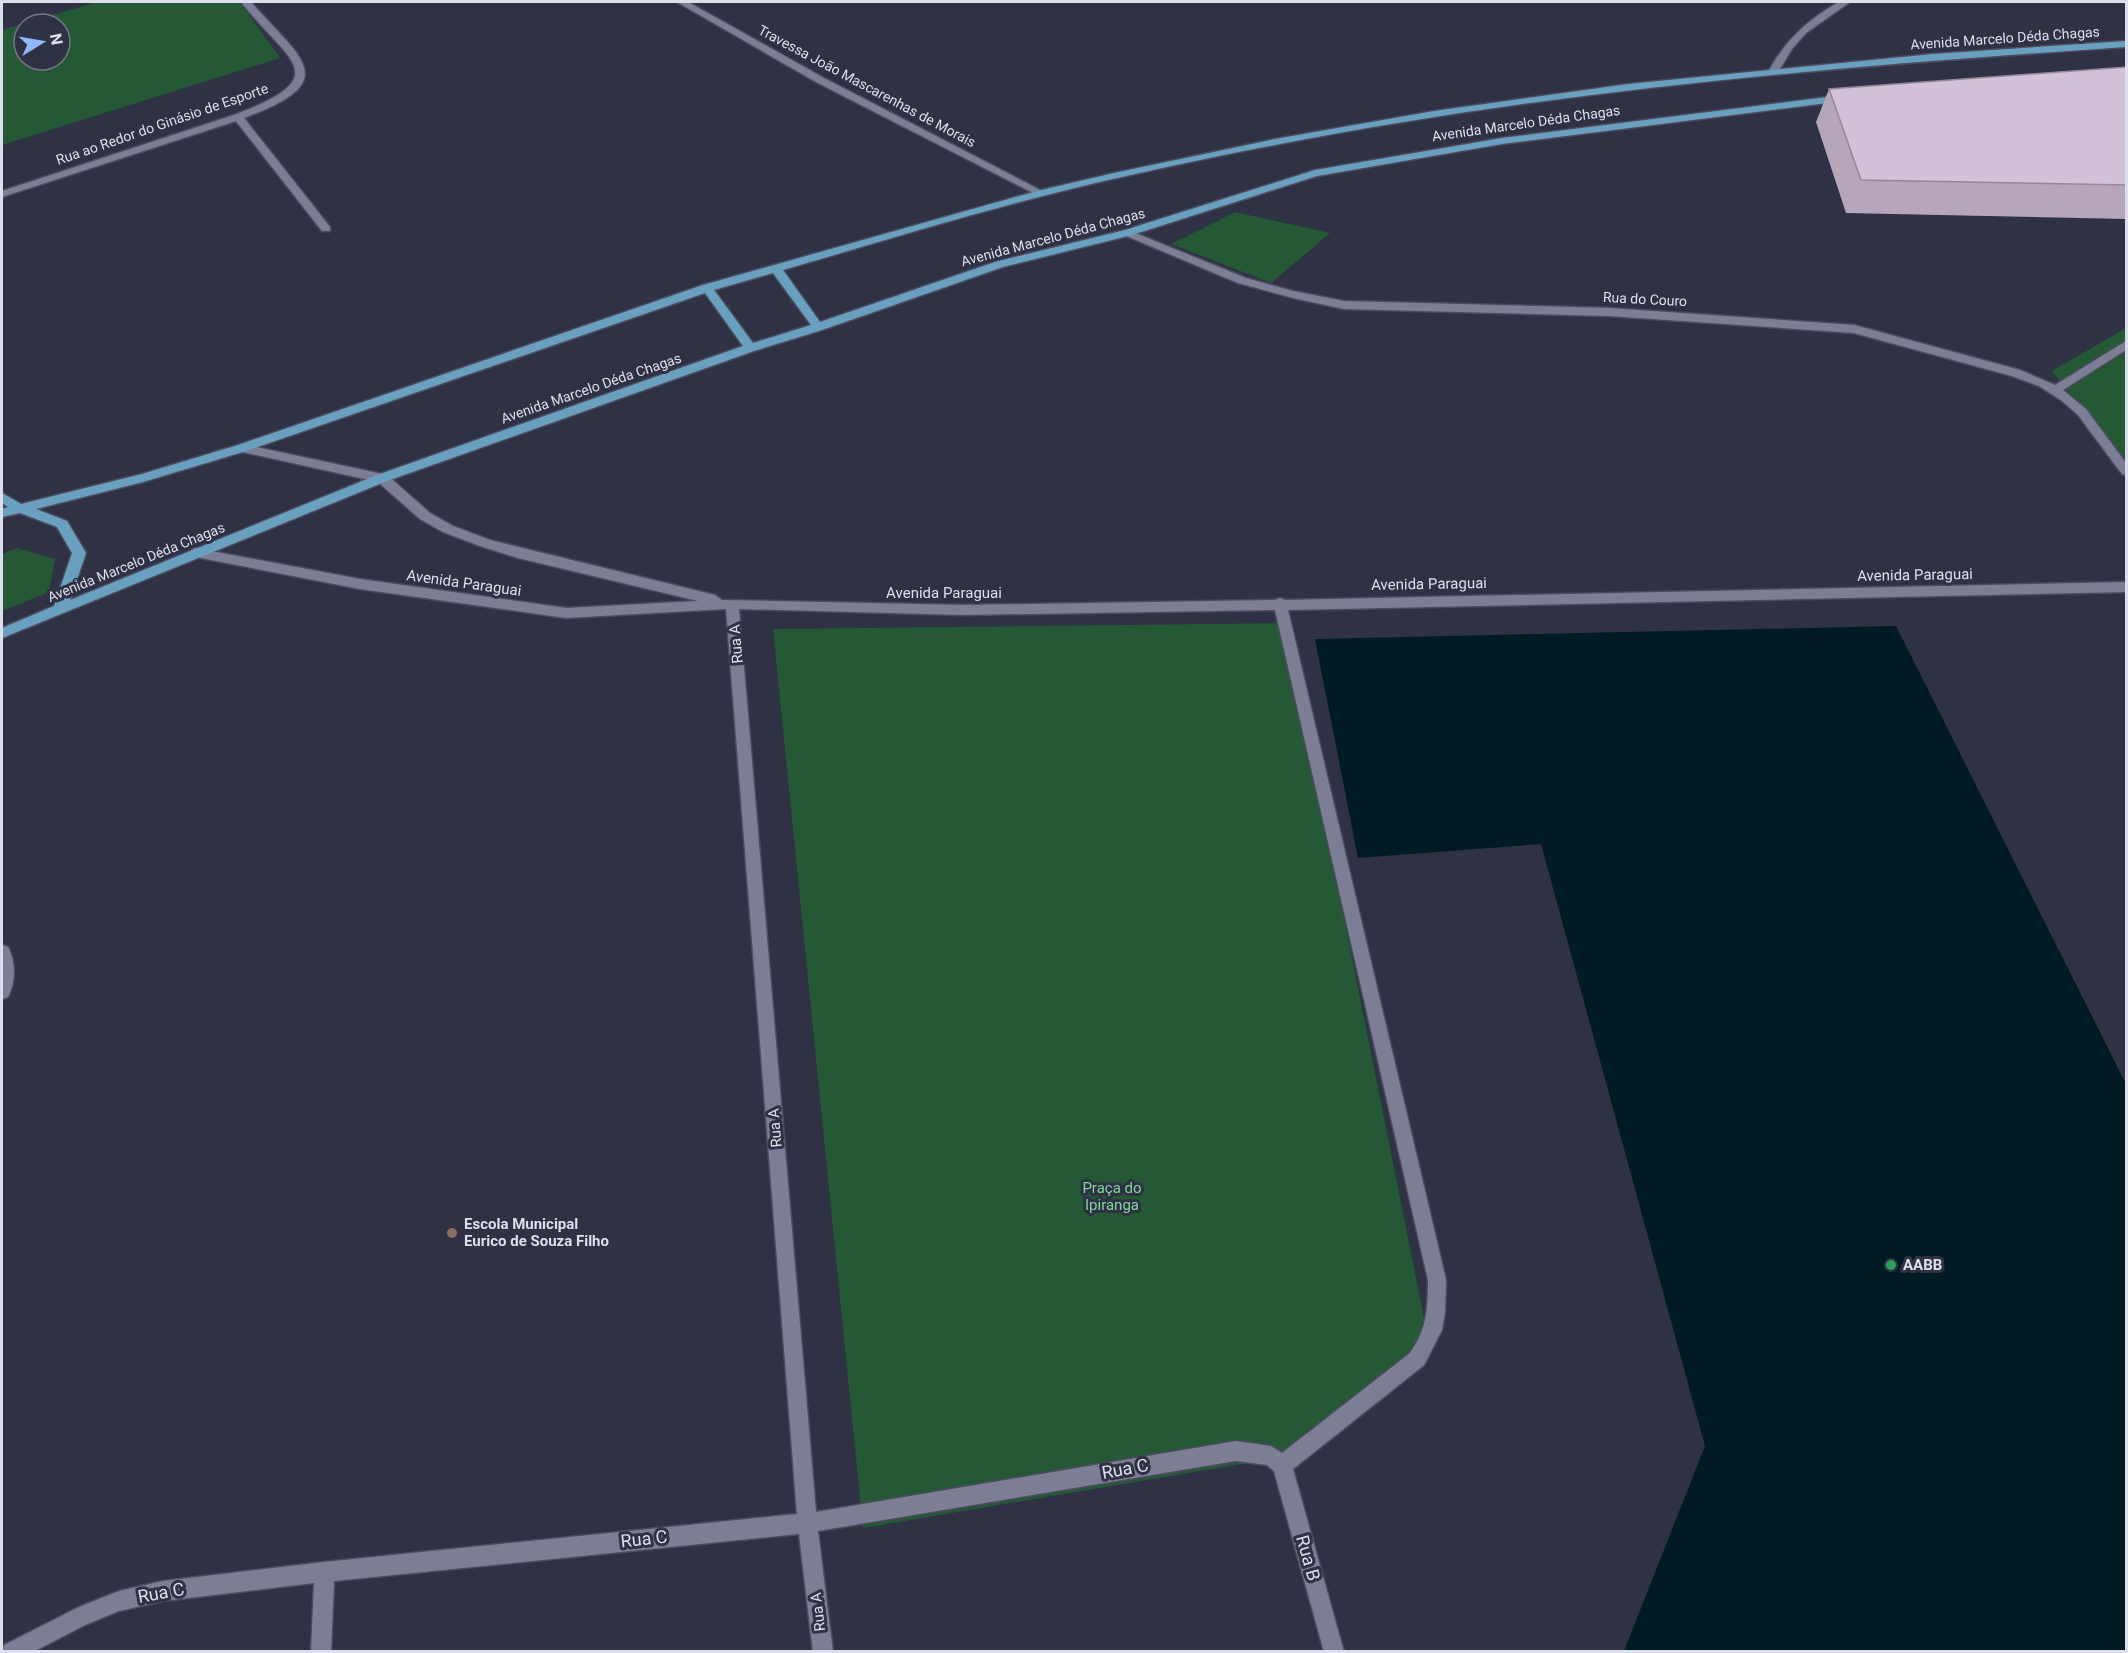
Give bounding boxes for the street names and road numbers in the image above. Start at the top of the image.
street label: Travessa João Mascarenhas de Morais [756,22,978,150]
street label: Avenida Marcelo Déda Chagas [1910,23,2100,53]
street label: Rua ao Redor do Ginásio de Esporte [54,80,270,168]
street label: Avenida Marcelo Déda Chagas [1431,102,1621,144]
street label: Avenida Marcelo Déda Chagas [959,205,1147,269]
street label: Rua do Couro [1603,289,1687,309]
street label: Avenida Marcelo Déda Chagas [499,350,683,426]
street label: Avenida Marcelo Déda Chagas [45,519,227,605]
street label: Avenida Paraguai [1857,565,1973,585]
street label: Avenida Paraguai [405,566,523,600]
street label: Avenida Paraguai [1371,574,1487,594]
street label: Avenida Paraguai [886,584,1002,602]
street label: Rua A [725,623,747,664]
street label: Rua A [764,1107,786,1148]
street label: Rua C [1100,1454,1150,1483]
street label: Rua C [619,1526,668,1551]
street label: Rua B [1292,1533,1325,1583]
street label: Rua C [136,1578,186,1607]
street label: Rua A [807,1591,829,1633]

